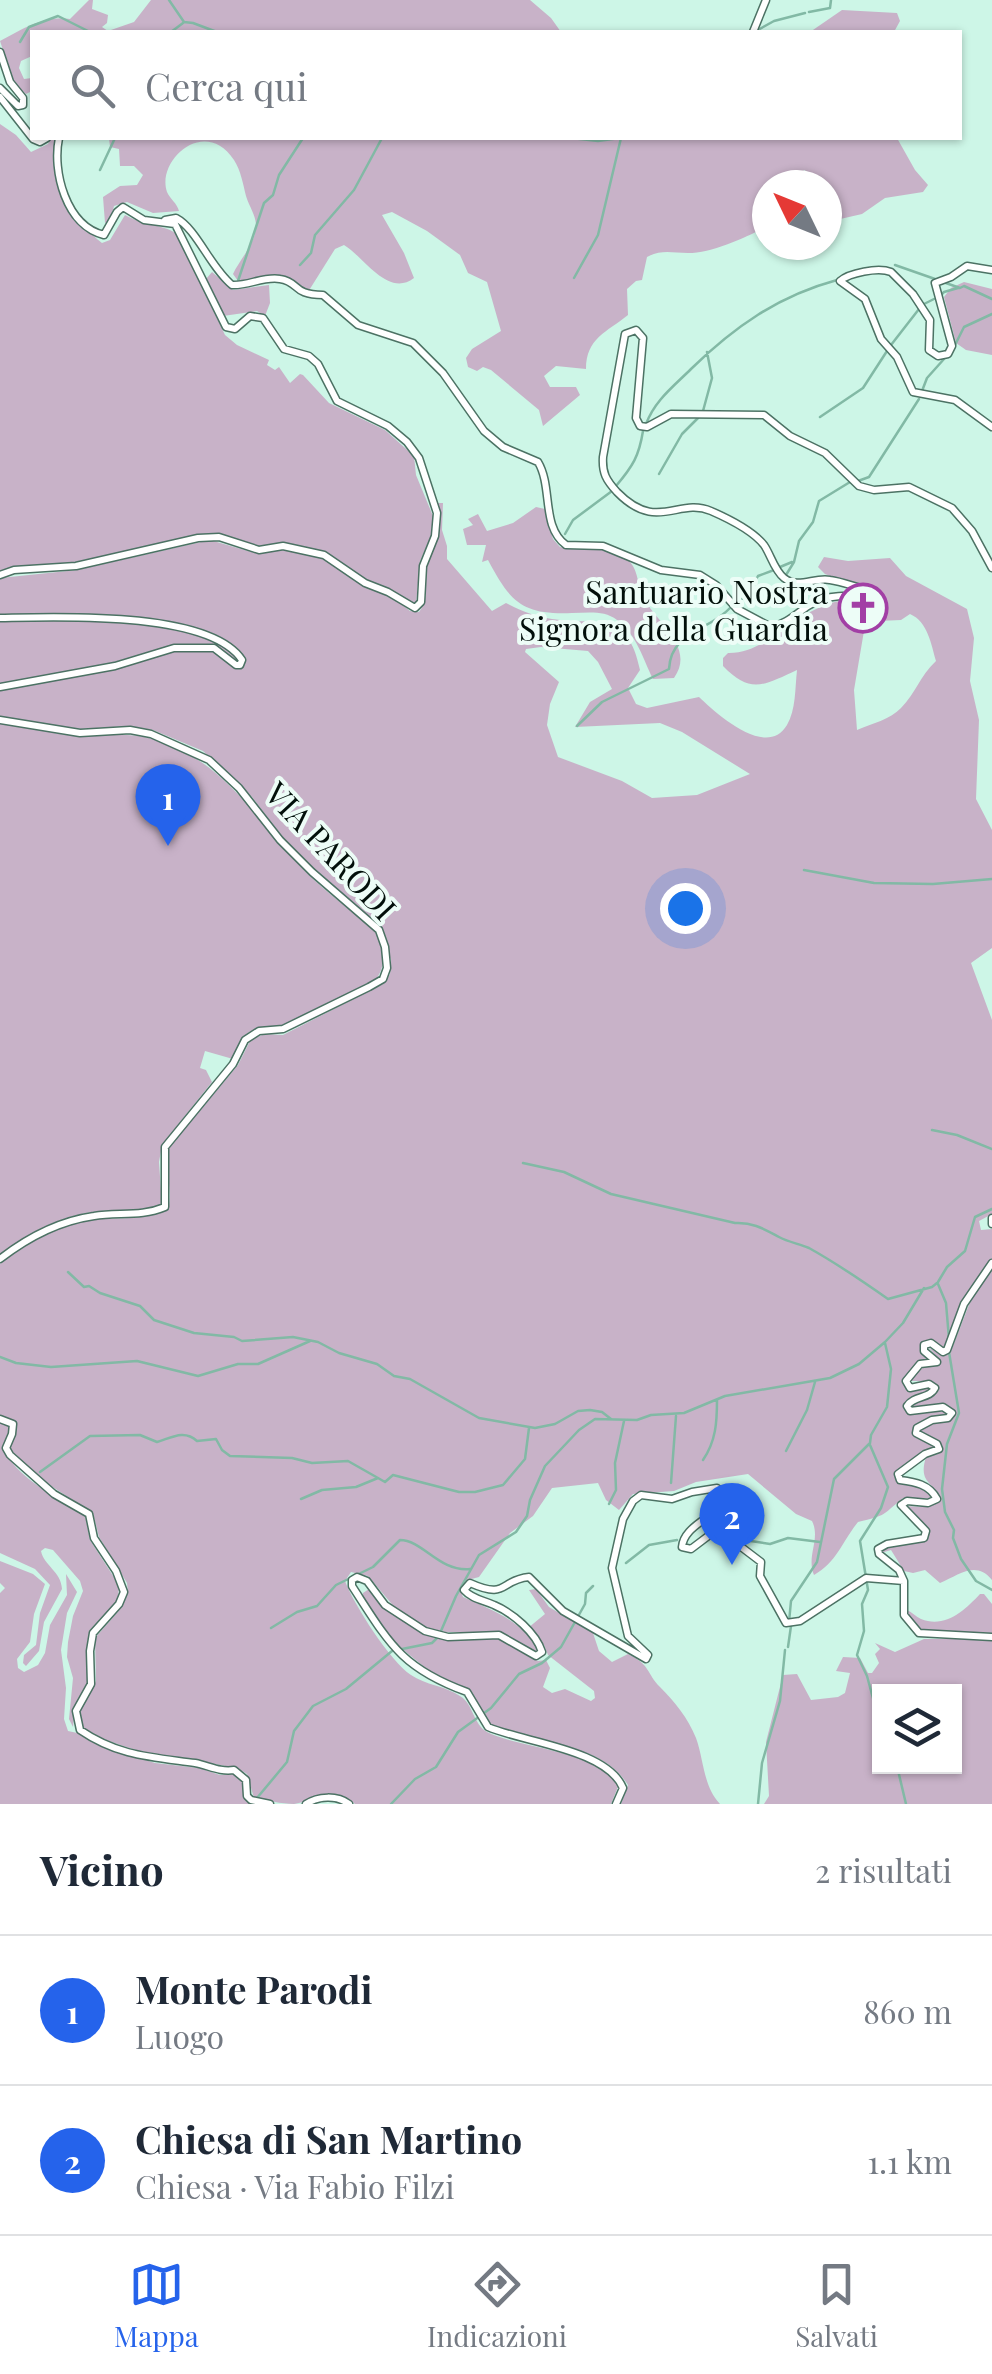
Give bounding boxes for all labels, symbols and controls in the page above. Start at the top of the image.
search box [30,30,962,140]
icon: search [65,58,120,113]
text: Cerca qui [145,60,308,111]
north arrow [752,170,842,260]
place label: Santuario Nostra Signora della Guardia [519,569,828,649]
church icon: Santuario Nostra Signora della Guardia [837,582,889,634]
pin: 1 [136,764,200,846]
street label: VIA PARODI [256,771,407,928]
your location [660,883,711,934]
pin: 2 [700,1482,764,1565]
map controls [872,1684,962,1774]
button: layers [872,1684,962,1774]
text: Vicino [40,1841,164,1897]
text: 2 risultati [815,1848,952,1891]
text: Monte Parodi [135,1963,373,2014]
text: 1 [66,1989,79,2032]
text: 860 m [863,1989,952,2032]
text: Luogo [135,2014,224,2057]
text: Chiesa di San Martino [135,2113,522,2164]
text: 2 [64,2139,81,2182]
text: 1.1 km [867,2139,952,2182]
text: Chiesa · Via Fabio Filzi [135,2164,455,2207]
tab: Mappa [114,2257,199,2354]
tab: Indicazioni [427,2257,567,2354]
tab: Salvati [795,2257,878,2354]

